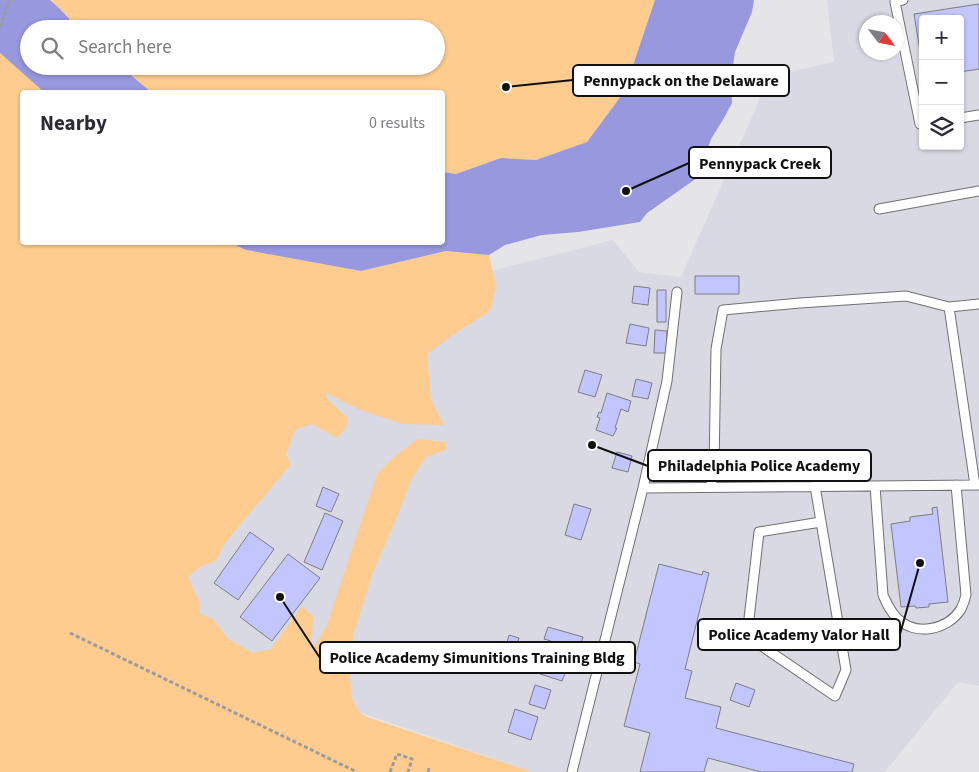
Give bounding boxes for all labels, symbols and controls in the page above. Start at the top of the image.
north arrow [859,15,904,60]
map controls [919,15,964,150]
button: + [919,15,964,60]
search box [20,20,445,75]
icon: search [38,34,66,62]
text: Search here [78,34,172,61]
button: − [919,60,964,105]
callout: Pennypack on the Delaware [573,65,789,96]
text: Pennypack on the Delaware [583,70,779,92]
button: layers [919,105,964,150]
text: Nearby [40,108,107,138]
text: 0 results [369,112,425,134]
callout: Pennypack Creek [689,147,831,178]
text: Pennypack Creek [699,153,821,175]
callout: Philadelphia Police Academy [648,450,871,481]
text: Philadelphia Police Academy [658,455,861,477]
callout: Police Academy Valor Hall [698,619,900,650]
text: Police Academy Valor Hall [708,624,890,646]
callout: Police Academy Simunitions Training Bldg [320,642,635,673]
text: Police Academy Simunitions Training Bldg [329,647,625,669]

